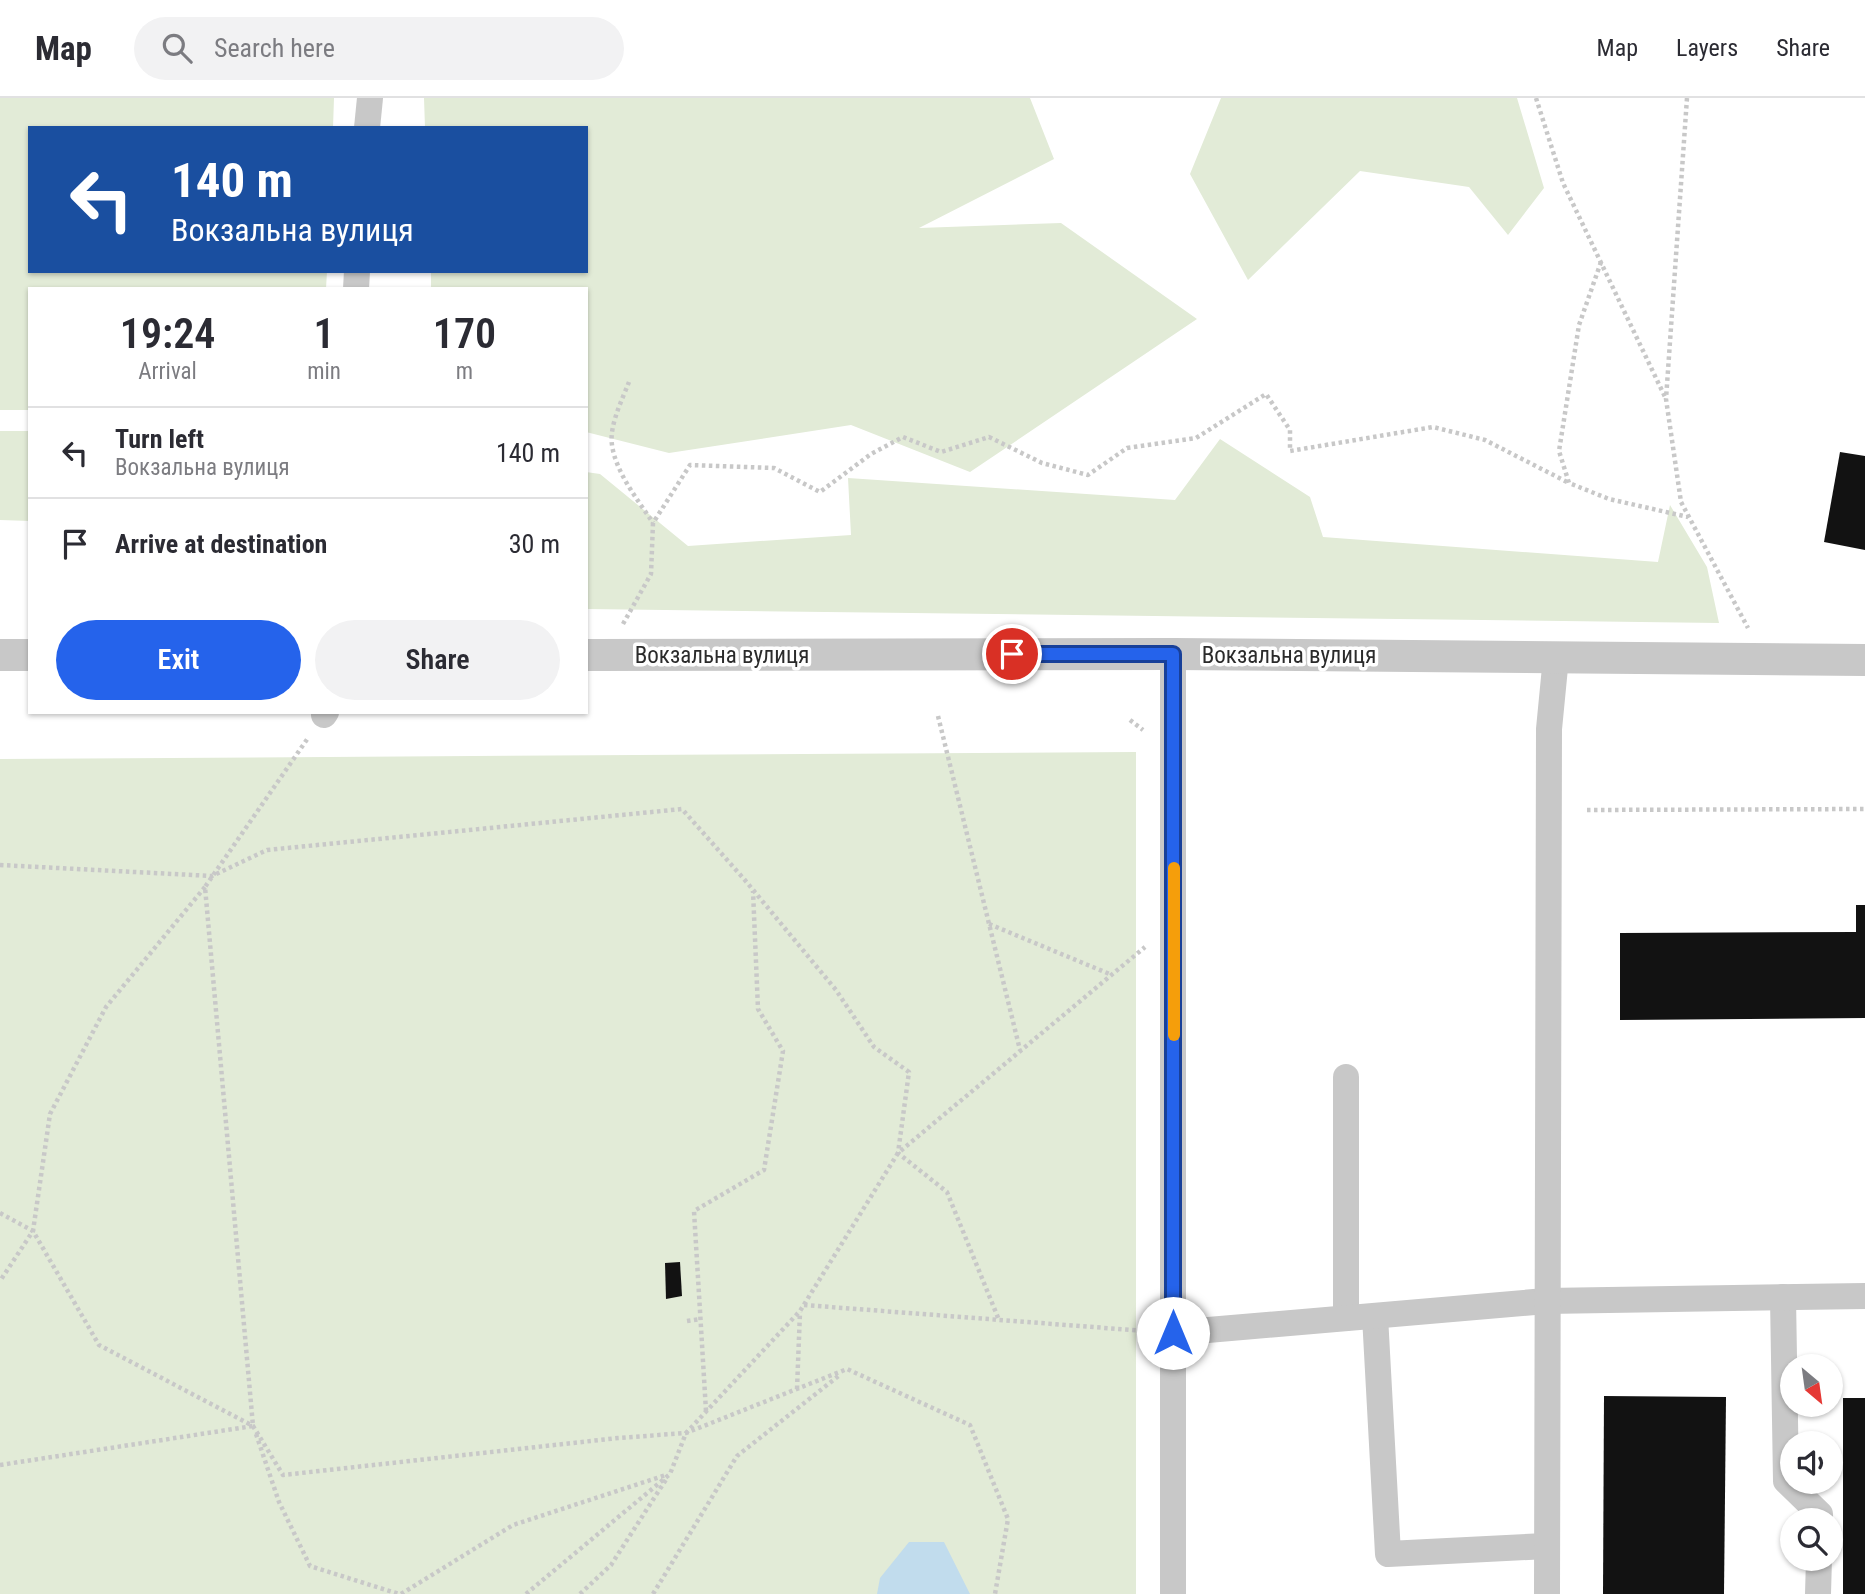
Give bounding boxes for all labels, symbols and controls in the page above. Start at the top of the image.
search box [134,17,624,80]
text: Map [35,29,92,68]
icon: search [158,29,196,67]
text: Search here [214,33,335,63]
text: Map [1597,34,1638,62]
text: Layers [1676,34,1738,62]
text: Share [1776,34,1830,62]
text: 140 m [171,152,293,209]
icon: left [56,154,147,245]
text: Вокзальна вулиця [171,211,414,249]
text: 19:24 [120,309,215,358]
text: 1 [314,309,335,358]
text: 170 [433,309,496,358]
text: Arrival [138,358,197,385]
text: min [307,358,341,385]
text: m [456,358,473,385]
text: Turn left [115,424,204,454]
icon: left [56,434,94,472]
text: 140 m [496,438,560,468]
text: Вокзальна вулиця [115,454,290,481]
icon: arrive [56,525,94,563]
text: Arrive at destination [115,529,327,559]
text: 30 m [509,529,560,559]
button: Exit [56,620,301,700]
button: Share [315,620,560,700]
pin [982,624,1042,684]
icon: arrive [993,635,1031,673]
street label: Вокзальна вулиця [635,642,809,669]
street label: Вокзальна вулиця [1202,642,1376,669]
position arrow [1136,1296,1210,1370]
north arrow [1780,1354,1843,1418]
map controls [1780,1354,1843,1571]
button: sound [1780,1431,1843,1494]
button: search [1780,1508,1843,1571]

